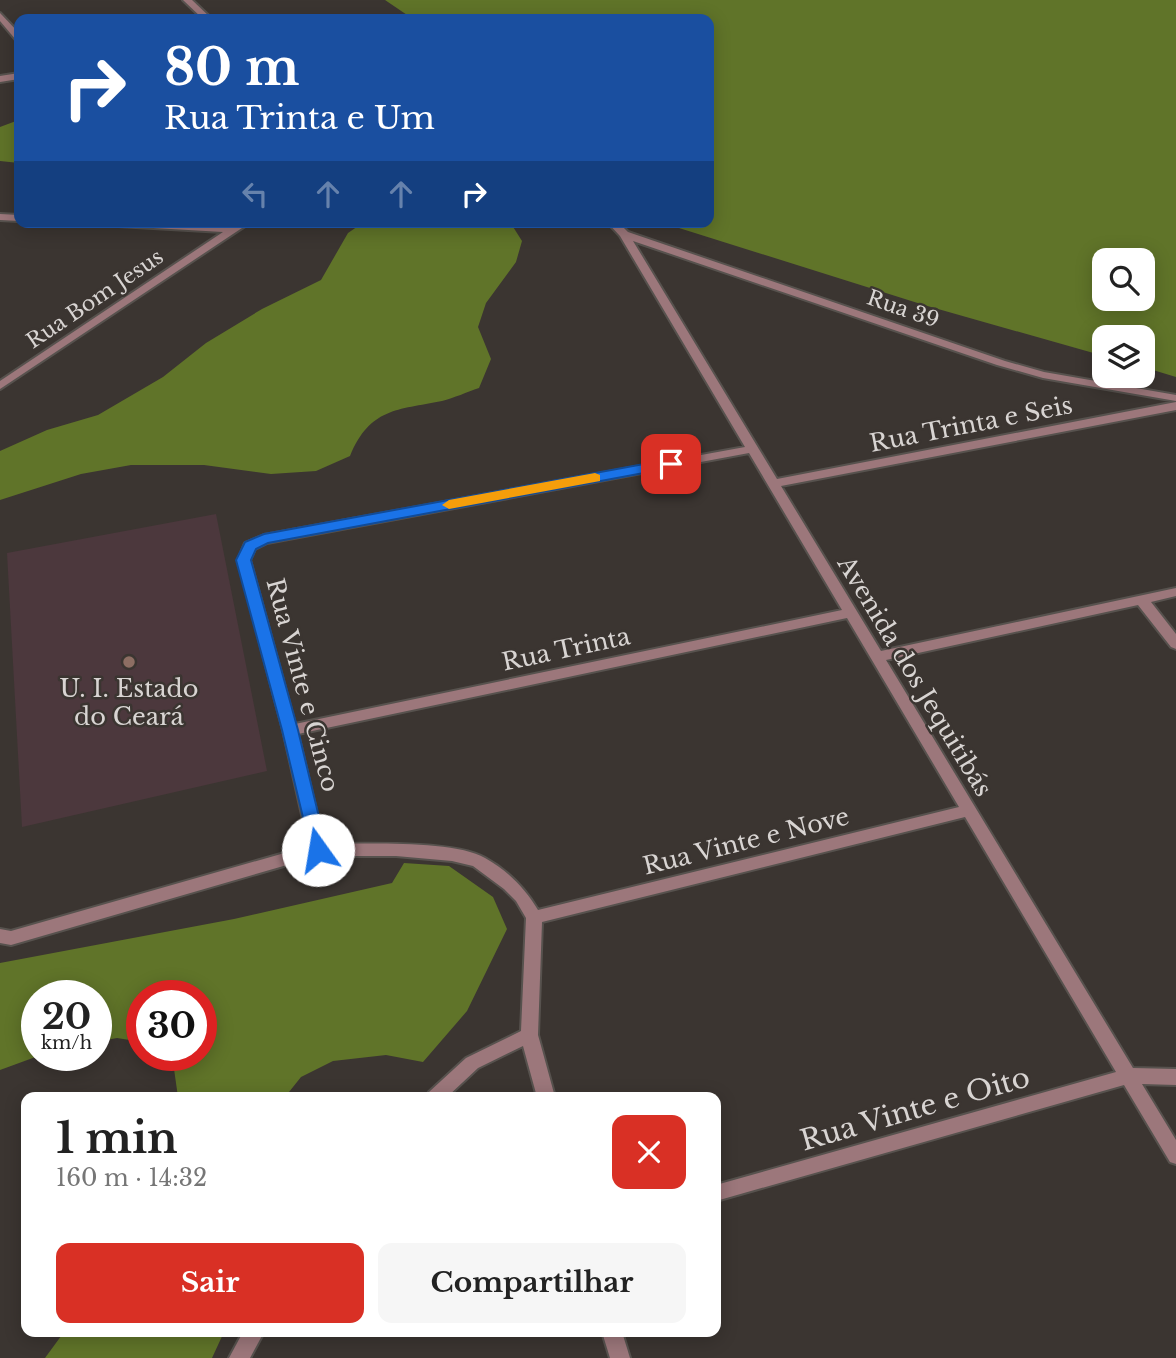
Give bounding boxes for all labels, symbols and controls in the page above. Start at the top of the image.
text: 80 m [164,37,299,98]
icon: right [49,42,140,133]
text: Rua Trinta e Um [164,98,435,138]
icon: left [236,175,274,213]
icon: ahead [309,175,347,213]
icon: ahead [382,175,420,213]
icon: right [455,175,493,213]
street label: Rua Bom Jesus [22,244,168,354]
map controls [1092,248,1155,388]
button: search [1092,248,1155,311]
street label: Rua 39 [864,285,942,333]
button: layers [1092,325,1155,388]
street label: Rua Trinta e Seis [867,390,1075,458]
pin [641,434,701,494]
icon: arrive [652,445,690,483]
street label: Avenida dos Jequitibás [831,550,998,801]
street label: Rua Vinte e Cinco [261,575,345,795]
street label: Rua Trinta [499,621,633,677]
marker: U. I. Estado do Ceará [121,654,137,670]
place label: U. I. Estado do Ceará [60,674,198,731]
street label: Rua Vinte e Nove [640,801,852,881]
position arrow [281,813,355,887]
speed limit sign: 30 [126,980,217,1071]
text: 20 [42,995,91,1038]
text: km/h [41,1032,92,1054]
street label: Rua Vinte e Oito [796,1059,1034,1159]
text: 1 min [56,1112,178,1164]
button: close [612,1115,686,1189]
text: 160 m · 14:32 [56,1164,207,1192]
button: Sair [56,1243,364,1323]
button: Compartilhar [378,1243,686,1323]

